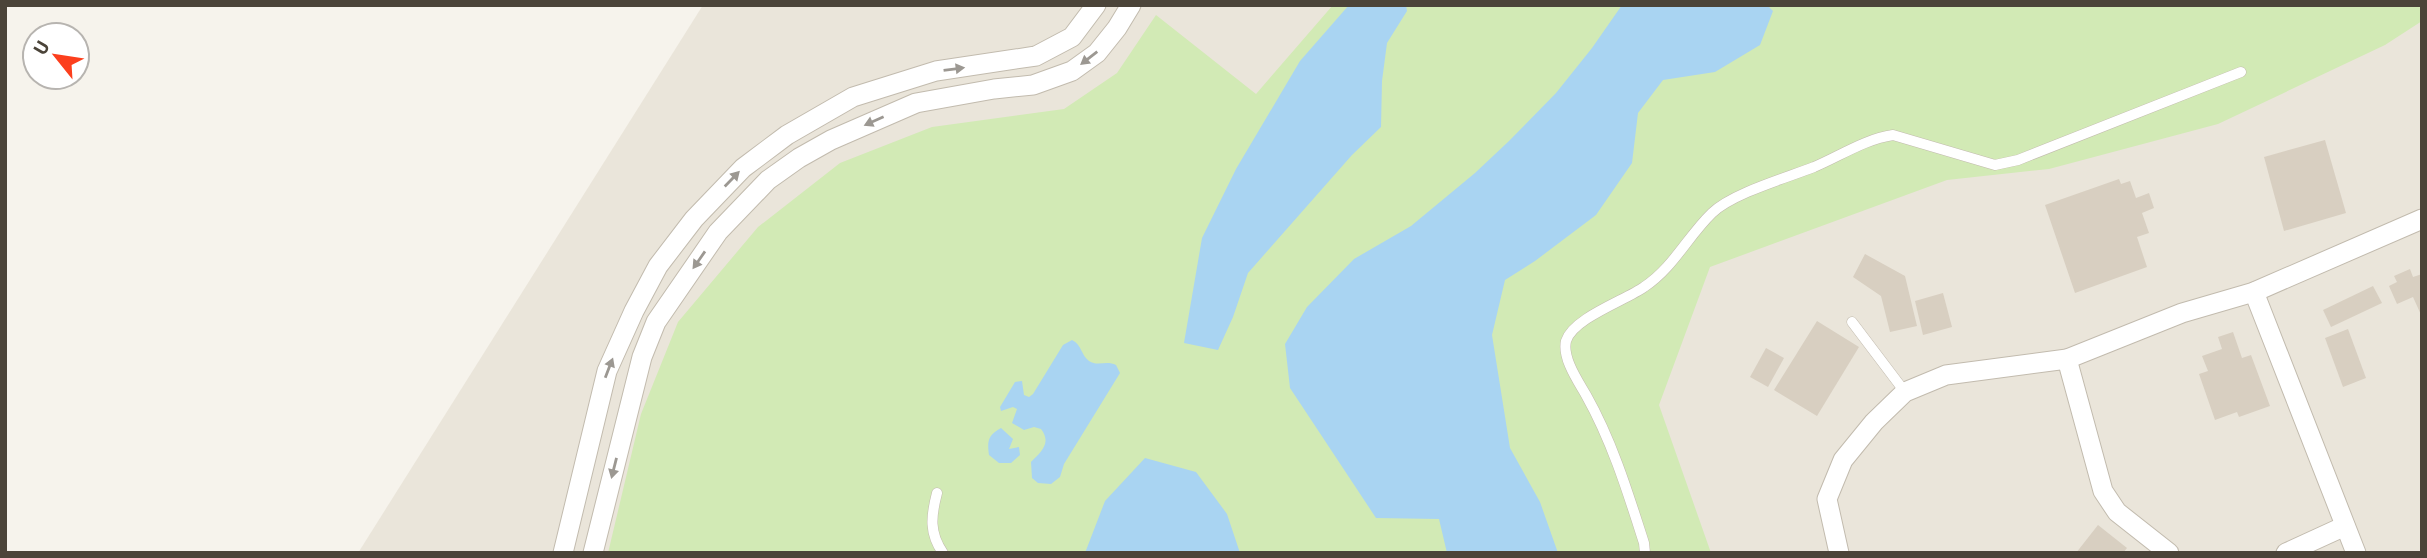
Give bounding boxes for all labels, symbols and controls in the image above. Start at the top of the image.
north arrow [21,21,91,91]
text: U [28,36,54,58]
one-way arrow [1081,51,1099,66]
one-way arrow [943,63,965,74]
one-way arrow [864,115,884,127]
one-way arrow [724,171,741,188]
one-way arrow [692,251,706,269]
one-way arrow [604,357,615,378]
one-way arrow [608,458,618,479]

